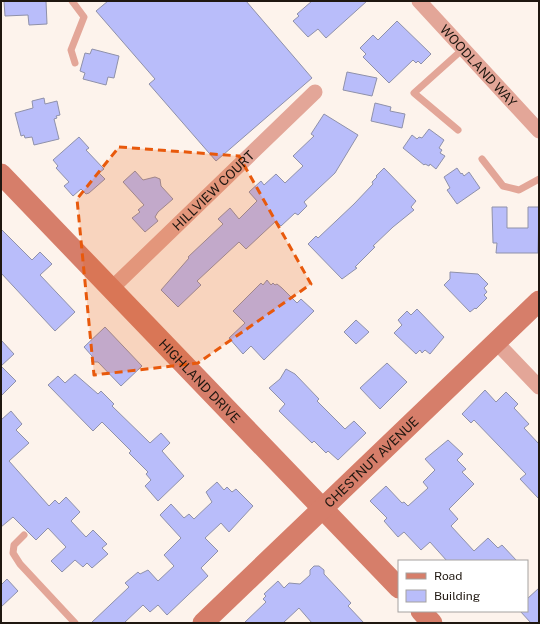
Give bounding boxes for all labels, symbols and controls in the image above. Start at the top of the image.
street label: WOODLAND WAY [437,22,520,110]
street label: HILLVIEW COURT [170,148,258,234]
street label: HIGHLAND DRIVE [156,336,243,426]
street label: CHESTNUT AVENUE [321,414,422,511]
legend [398,560,528,612]
text: Road [434,569,462,583]
text: Building [434,589,480,603]

